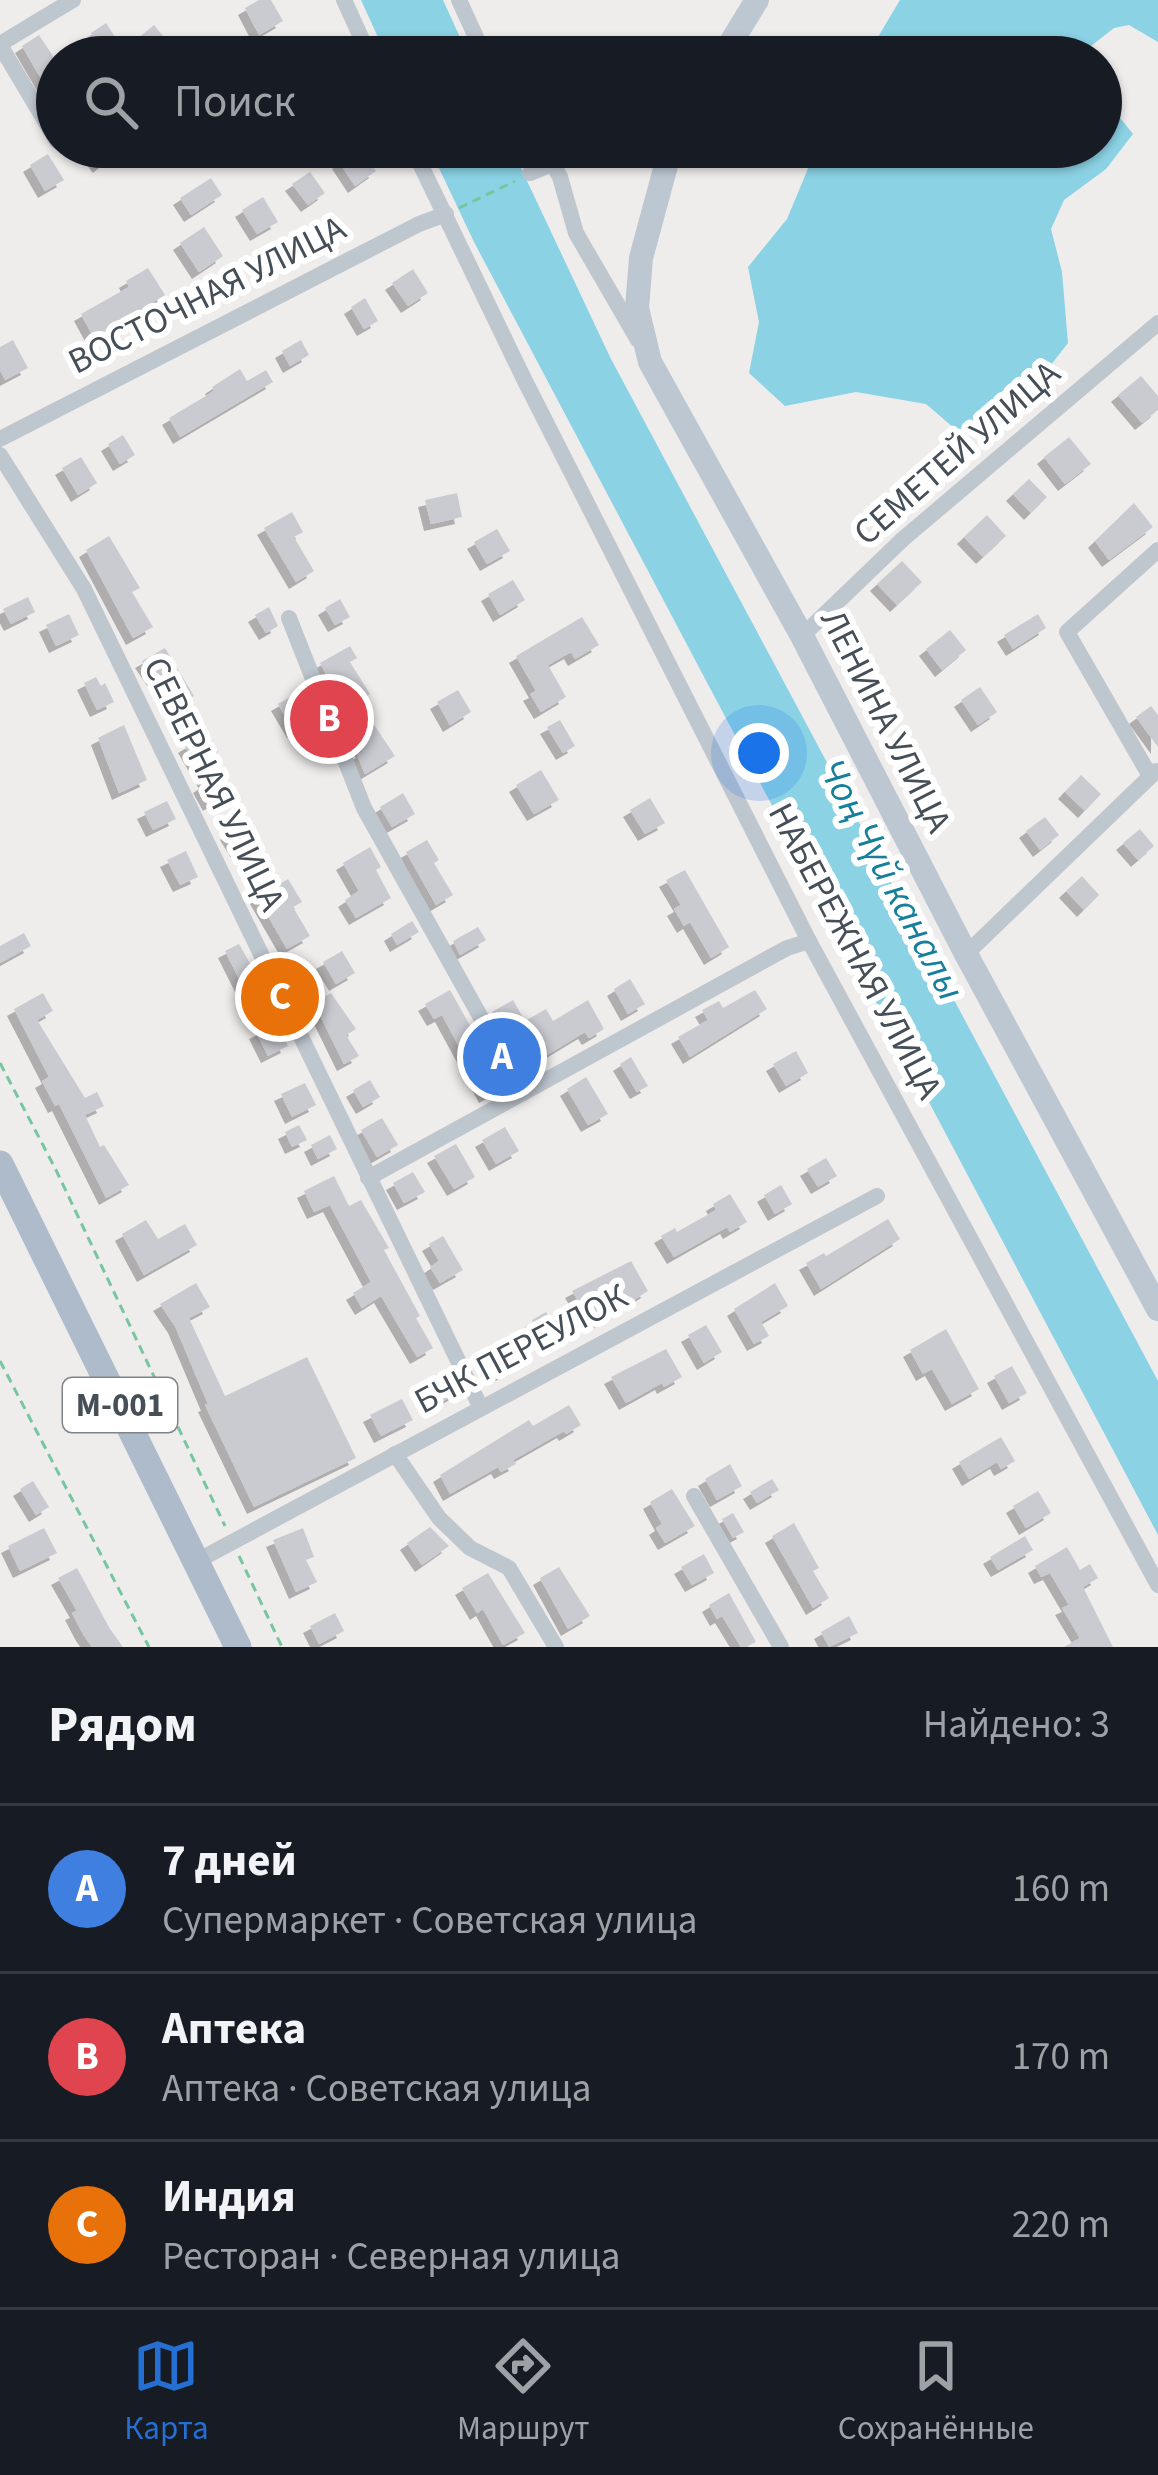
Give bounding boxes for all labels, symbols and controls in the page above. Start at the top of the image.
search box [36,36,1122,168]
icon: search [78,69,144,135]
text: Поиск [174,70,296,134]
street label: ВОСТОЧНАЯ УЛИЦА [59,203,355,387]
street label: СЕМЕТЕЙ УЛИЦА [843,349,1072,557]
street label: ЛЕНИНА УЛИЦА [808,601,964,842]
street label: СЕВЕРНАЯ УЛИЦА [130,649,298,920]
pin: B [290,674,368,764]
your location [729,723,789,783]
water label: Чоң Чүй каналы [804,749,978,1011]
street label: НАБЕРЕЖНАЯ УЛИЦА [755,794,955,1108]
pin: C [241,952,319,1042]
pin: A [463,1012,541,1102]
street label: БЧК ПЕРЕУЛОК [405,1271,637,1427]
road number: М-001 [63,1378,177,1432]
text: Рядом [48,1689,197,1761]
text: Найдено: 3 [923,1697,1110,1753]
text: 7 дней [162,1829,297,1893]
text: A [76,1861,98,1917]
text: 160 m [1012,1861,1110,1917]
text: Супермаркет · Советская улица [162,1893,697,1949]
text: Аптека [162,1997,306,2061]
text: B [75,2029,99,2085]
text: 170 m [1012,2029,1110,2085]
text: Аптека · Советская улица [162,2061,591,2117]
text: Индия [162,2165,296,2229]
text: C [76,2197,98,2253]
text: 220 m [1012,2197,1110,2253]
text: Ресторан · Северная улица [162,2229,621,2285]
tab: Карта [124,2333,209,2452]
tab: Маршрут [457,2333,590,2452]
tab: Сохранённые [838,2333,1034,2452]

